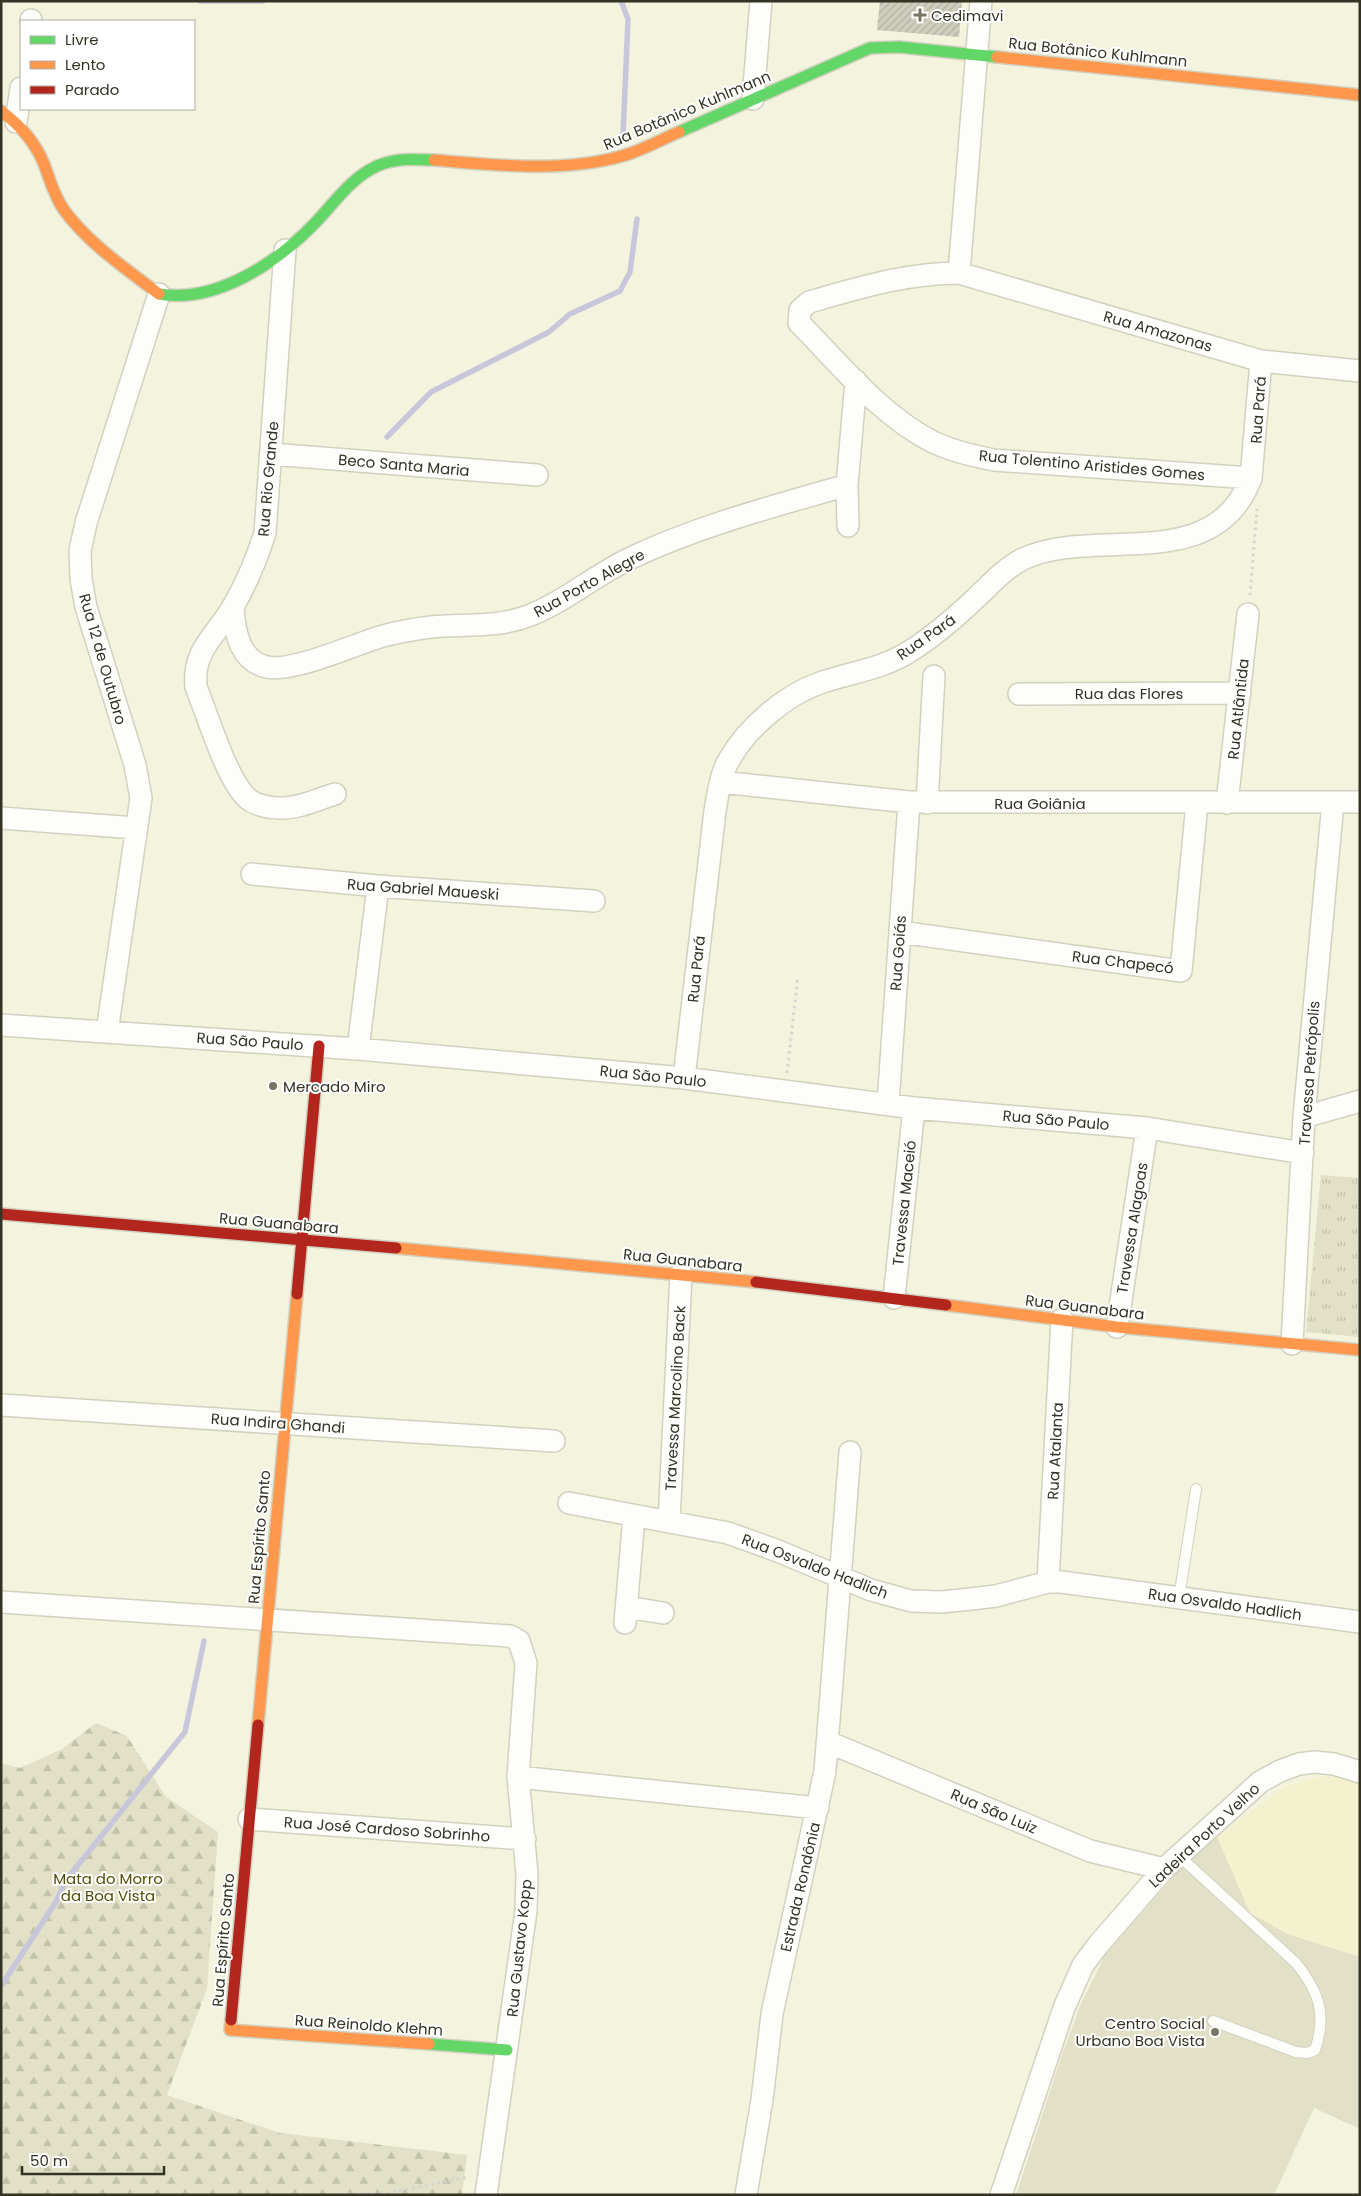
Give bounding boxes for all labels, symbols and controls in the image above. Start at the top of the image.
place label: Cedimavi [931,5,1003,26]
marker: Cedimavi [913,8,927,22]
legend [20,20,195,110]
text: Livre [65,29,98,50]
street label: Rua Botânico Kuhlmann [1007,32,1189,72]
text: Lento [65,54,105,75]
street label: Rua Botânico Kuhlmann [600,65,774,155]
text: Parado [65,79,119,100]
street label: Rua Amazonas [1101,305,1215,357]
street label: Rua Pará [1245,376,1271,444]
street label: Rua Rio Grande [252,420,284,538]
street label: Rua Tolentino Aristides Gomes [978,445,1206,485]
street label: Beco Santa Maria [337,449,471,481]
street label: Rua Porto Alegre [530,544,648,622]
street label: Rua 12 de Outubro [74,591,132,727]
street label: Rua Pará [892,609,960,665]
street label: Rua Atlântida [1222,658,1254,760]
street label: Rua das Flores [1075,683,1183,704]
street label: Rua Goiânia [994,793,1086,814]
street label: Rua Gabriel Maueski [346,873,500,905]
street label: Rua Goiás [885,914,911,992]
street label: Rua Pará [682,934,710,1004]
street label: Rua Chapecó [1071,945,1175,979]
street label: Travessa Petrópolis [1293,1000,1325,1146]
street label: Rua São Paulo [196,1027,304,1055]
street label: Rua São Paulo [599,1060,707,1092]
place label: Mercado Miro [283,1076,386,1097]
marker: Mercado Miro [267,1080,279,1092]
street label: Rua São Paulo [1002,1105,1110,1135]
street label: Travessa Maceió [887,1139,921,1267]
street label: Travessa Alagoas [1111,1161,1153,1295]
street label: Rua Guanabara [218,1207,340,1239]
street label: Rua Guanabara [622,1243,744,1277]
street label: Rua Guanabara [1024,1289,1146,1325]
street label: Travessa Marcolino Back [660,1305,690,1491]
street label: Rua Atalanta [1042,1402,1068,1500]
street label: Rua Indira Ghandi [210,1408,346,1438]
street label: Rua Espírito Santo [243,1469,275,1605]
street label: Rua Osvaldo Hadlich [739,1528,891,1604]
street label: Rua Osvaldo Hadlich [1147,1583,1303,1625]
street label: Ladeira Porto Velho [1144,1778,1264,1892]
street label: Rua São Luiz [948,1783,1041,1839]
street label: Rua José Cardoso Sobrinho [283,1811,491,1847]
street label: Estrada Rondônia [775,1820,825,1954]
park label: Mata do Morro da Boa Vista [53,1868,163,1906]
street label: Rua Espírito Santo [207,1872,239,2008]
street label: Rua Gustavo Kopp [501,1878,537,2018]
street label: Rua Reinoldo Klehm [294,2009,444,2041]
place label: Centro Social Urbano Boa Vista [1076,2013,1205,2051]
marker: Centro Social Urbano Boa Vista [1209,2026,1221,2038]
scale bar [22,2144,165,2176]
text: 50 m [30,2150,68,2171]

